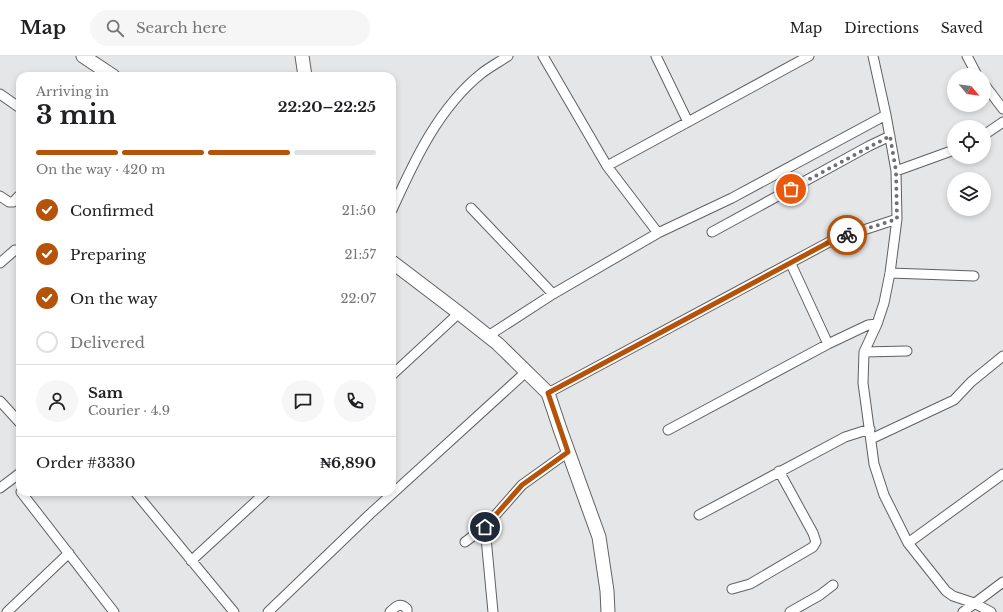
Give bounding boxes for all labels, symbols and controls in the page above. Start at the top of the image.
search box [90,10,370,46]
text: Map [20,16,66,39]
icon: search [104,17,126,39]
text: Search here [136,18,227,37]
text: Map [790,19,822,37]
text: Directions [844,19,919,37]
text: Saved [941,19,983,37]
north arrow [947,68,991,112]
map controls [947,68,991,216]
text: Arriving in [36,83,109,100]
text: 22:20–22:25 [278,97,376,116]
text: 3 min [36,99,117,131]
button: locate [947,120,991,164]
text: On the way · 420 m [36,161,165,178]
pin [774,172,808,206]
button: layers [947,172,991,216]
icon: bag [780,178,802,200]
icon: check [36,199,58,221]
text: Confirmed [70,201,154,220]
text: 21:50 [342,202,376,219]
courier [827,215,867,255]
icon: bike [836,224,858,246]
icon: check [36,243,58,265]
text: Preparing [70,245,146,264]
text: 21:57 [345,246,376,263]
icon: check [36,287,58,309]
text: On the way [70,289,158,308]
text: 22:07 [340,290,376,307]
text: Delivered [70,333,145,352]
button: person [36,380,78,422]
button: chat [282,380,324,422]
button: phone [334,380,376,422]
text: Sam [88,383,123,402]
text: Courier · 4.9 [88,402,170,419]
text: Order #3330 [36,453,135,472]
text: ₦6,890 [320,453,376,472]
pin [468,510,502,544]
icon: home [474,516,496,538]

